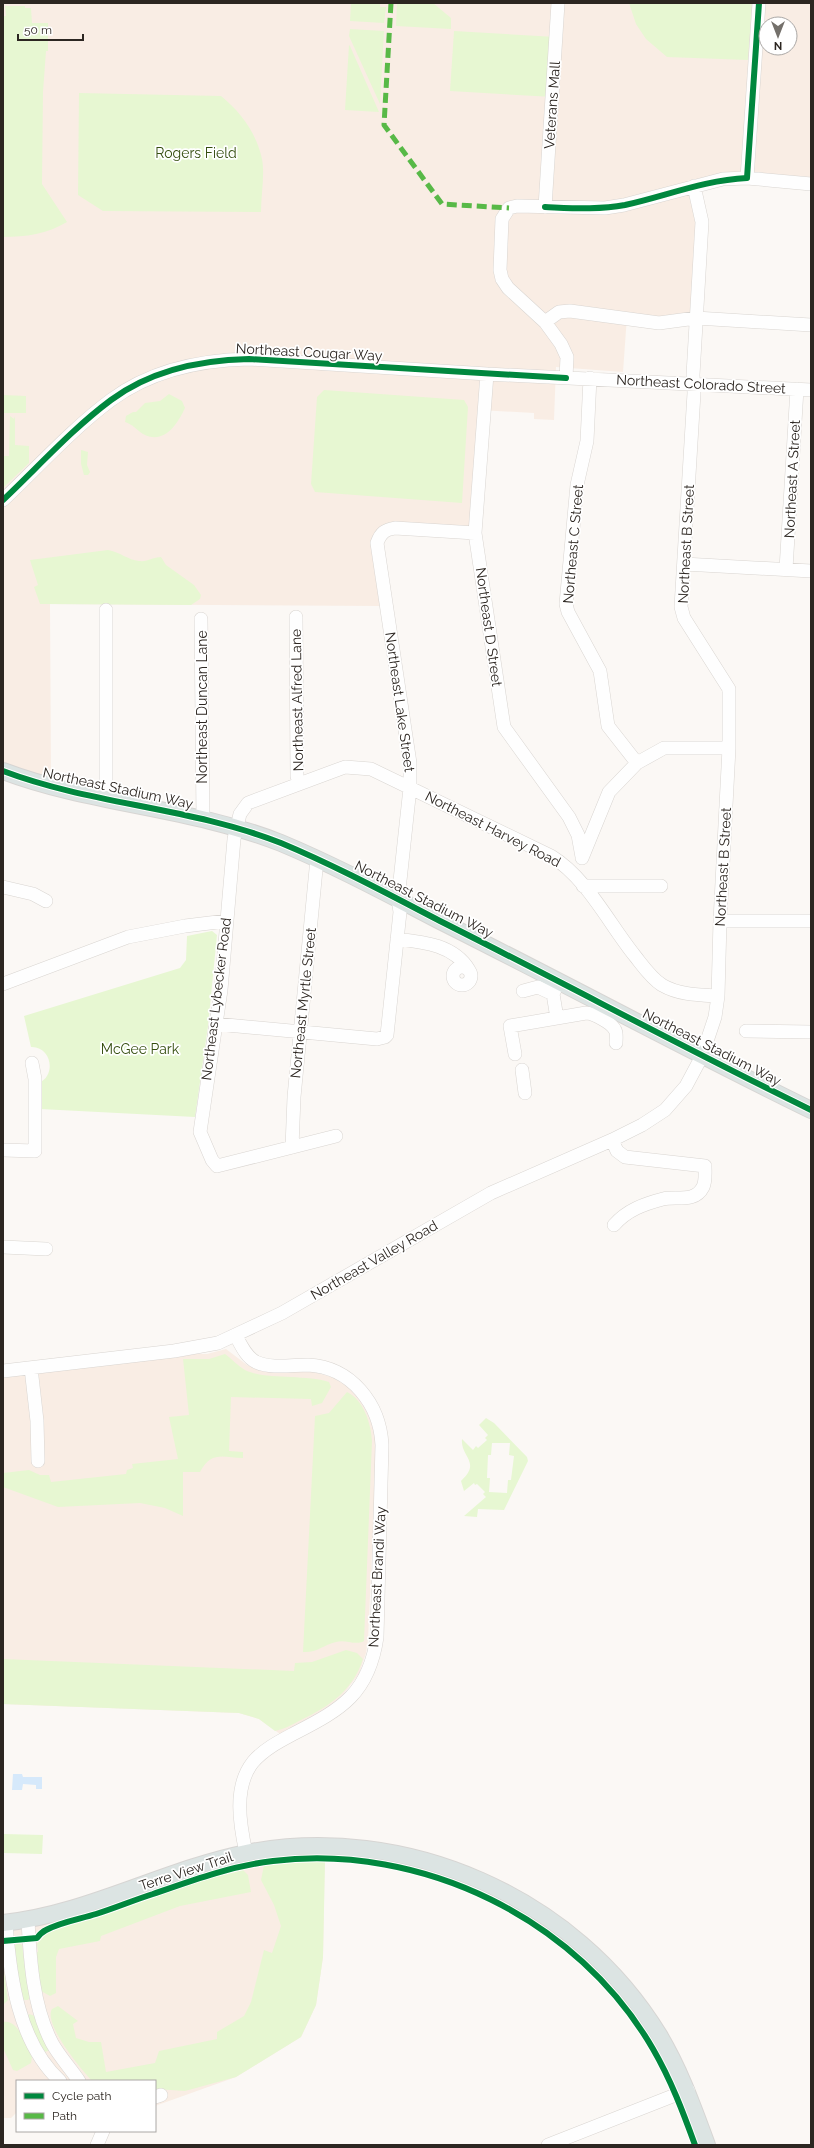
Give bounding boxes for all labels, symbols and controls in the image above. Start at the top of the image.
scale bar [18,16,83,42]
north arrow [758,16,798,56]
text: 50 m [24,23,52,37]
text: N [774,39,782,52]
street label: Veterans Mall [541,60,563,149]
park label: Rogers Field [155,145,237,161]
street label: Northeast Cougar Way [235,340,383,364]
street label: Northeast Colorado Street [616,372,786,396]
street label: Northeast A Street [781,419,803,539]
street label: Northeast C Street [560,483,586,604]
street label: Northeast B Street [675,484,697,604]
street label: Northeast D Street [473,566,505,688]
street label: Northeast Alfred Lane [288,629,306,771]
street label: Northeast Duncan Lane [194,630,210,784]
street label: Northeast Lake Street [382,631,418,773]
street label: Northeast Stadium Way [41,764,195,812]
street label: Northeast Harvey Road [423,788,563,870]
street label: Northeast B Street [712,807,734,927]
street label: Northeast Stadium Way [352,857,496,941]
street label: Northeast Lybecker Road [198,917,234,1081]
street label: Northeast Myrtle Street [287,927,319,1079]
street label: Northeast Stadium Way [640,1005,784,1089]
park label: McGee Park [101,1041,180,1057]
street label: Northeast Valley Road [308,1217,440,1303]
street label: Northeast Brandi Way [365,1506,389,1648]
street label: Terre View Trail [137,1848,235,1894]
legend [16,2080,156,2132]
text: Cycle path [52,2089,111,2103]
text: Path [52,2109,77,2123]

